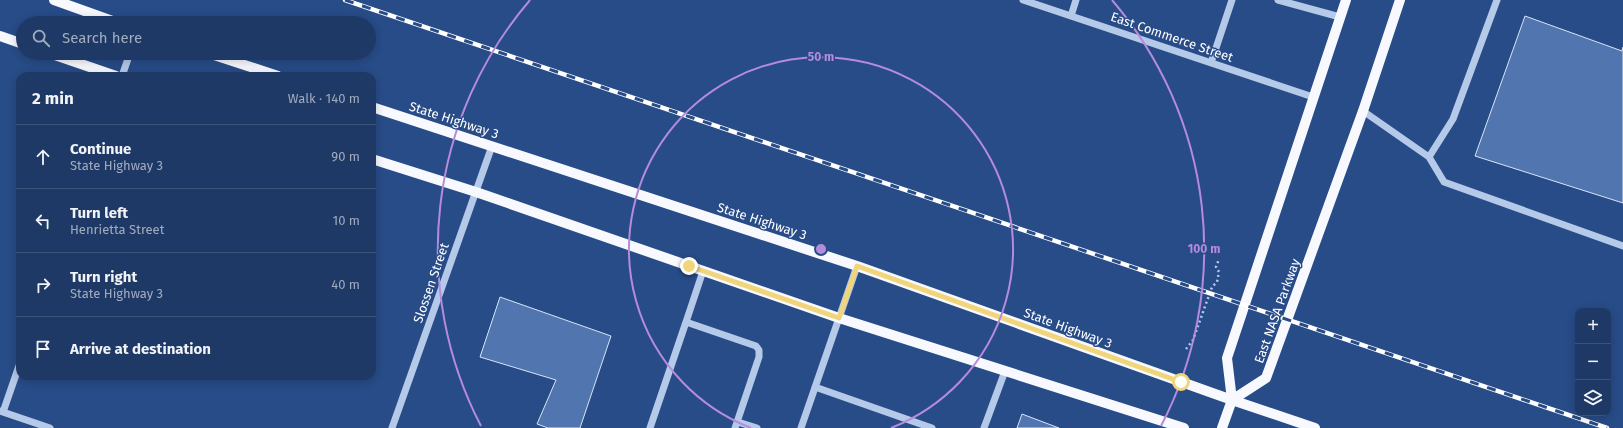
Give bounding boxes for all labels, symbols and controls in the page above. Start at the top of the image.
street label: East Commerce Street [1109,9,1235,65]
search box [16,16,376,60]
icon: search [30,27,52,49]
text: Search here [62,29,142,47]
text: 50 m [808,50,834,64]
text: 2 min [32,88,74,109]
text: Walk · 140 m [288,91,360,106]
street label: State Highway 3 [407,98,501,142]
text: Continue [70,140,131,158]
icon: ahead [32,146,54,168]
text: 90 m [331,149,360,164]
text: State Highway 3 [70,158,163,173]
street label: State Highway 3 [715,199,809,243]
text: Turn left [70,204,128,222]
icon: left [32,210,54,232]
text: 10 m [333,213,360,228]
text: Henrietta Street [70,222,164,237]
street label: Slossen Street [410,241,452,325]
centre of rings [814,242,828,256]
text: 100 m [1188,242,1220,256]
street label: East NASA Parkway [1251,256,1303,365]
route end [680,257,698,275]
text: Turn right [70,268,137,286]
icon: right [32,274,54,296]
text: 40 m [331,277,360,292]
text: State Highway 3 [70,286,163,301]
street label: State Highway 3 [1022,305,1114,351]
map controls [1575,308,1611,416]
button: + [1575,308,1611,344]
icon: arrive [32,338,54,360]
text: Arrive at destination [70,340,211,358]
button: − [1575,344,1611,380]
route start [1172,373,1190,391]
button: layers [1575,380,1611,416]

